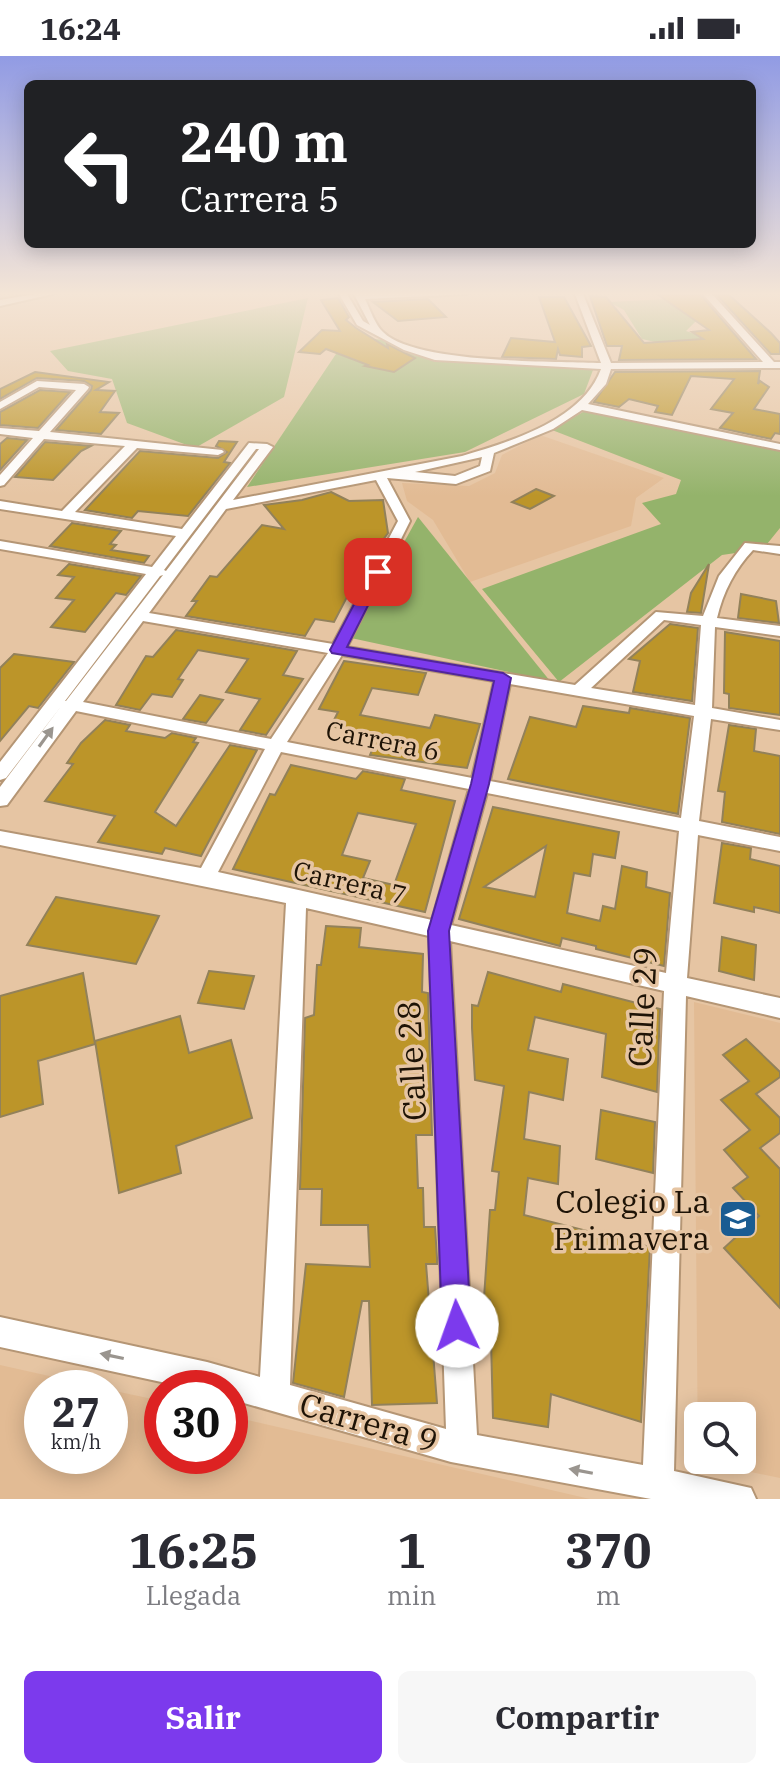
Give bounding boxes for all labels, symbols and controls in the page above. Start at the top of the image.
text: 16:24 [40,9,121,48]
text: 240 m [180,105,348,177]
icon: left [48,112,152,216]
text: Carrera 5 [180,175,339,222]
pin [344,538,412,606]
icon: arrive [356,550,400,594]
street label: Carrera 6 [323,712,443,768]
one-way arrow [38,727,53,748]
street label: Carrera 7 [290,852,410,912]
street label: Calle 29 [618,946,666,1068]
street label: Calle 28 [387,1000,435,1122]
place label: Colegio La Primavera [553,1180,710,1259]
school or university icon: Colegio La Primavera [717,1198,759,1240]
position arrow [415,1284,499,1368]
one-way arrow [99,1349,124,1362]
speed limit sign: 30 [144,1370,248,1474]
street label: Carrera 9 [295,1382,443,1462]
text: 27 [52,1386,100,1438]
map controls [684,1402,756,1474]
button: search [684,1402,756,1474]
text: km/h [51,1428,101,1455]
one-way arrow [568,1465,593,1477]
text: 16:25 [129,1519,258,1581]
text: 1 [397,1519,426,1581]
text: 370 [565,1519,651,1581]
text: Llegada [146,1578,241,1612]
text: min [387,1578,436,1612]
text: m [596,1578,621,1612]
button: Salir [24,1671,382,1763]
button: Compartir [398,1671,756,1763]

